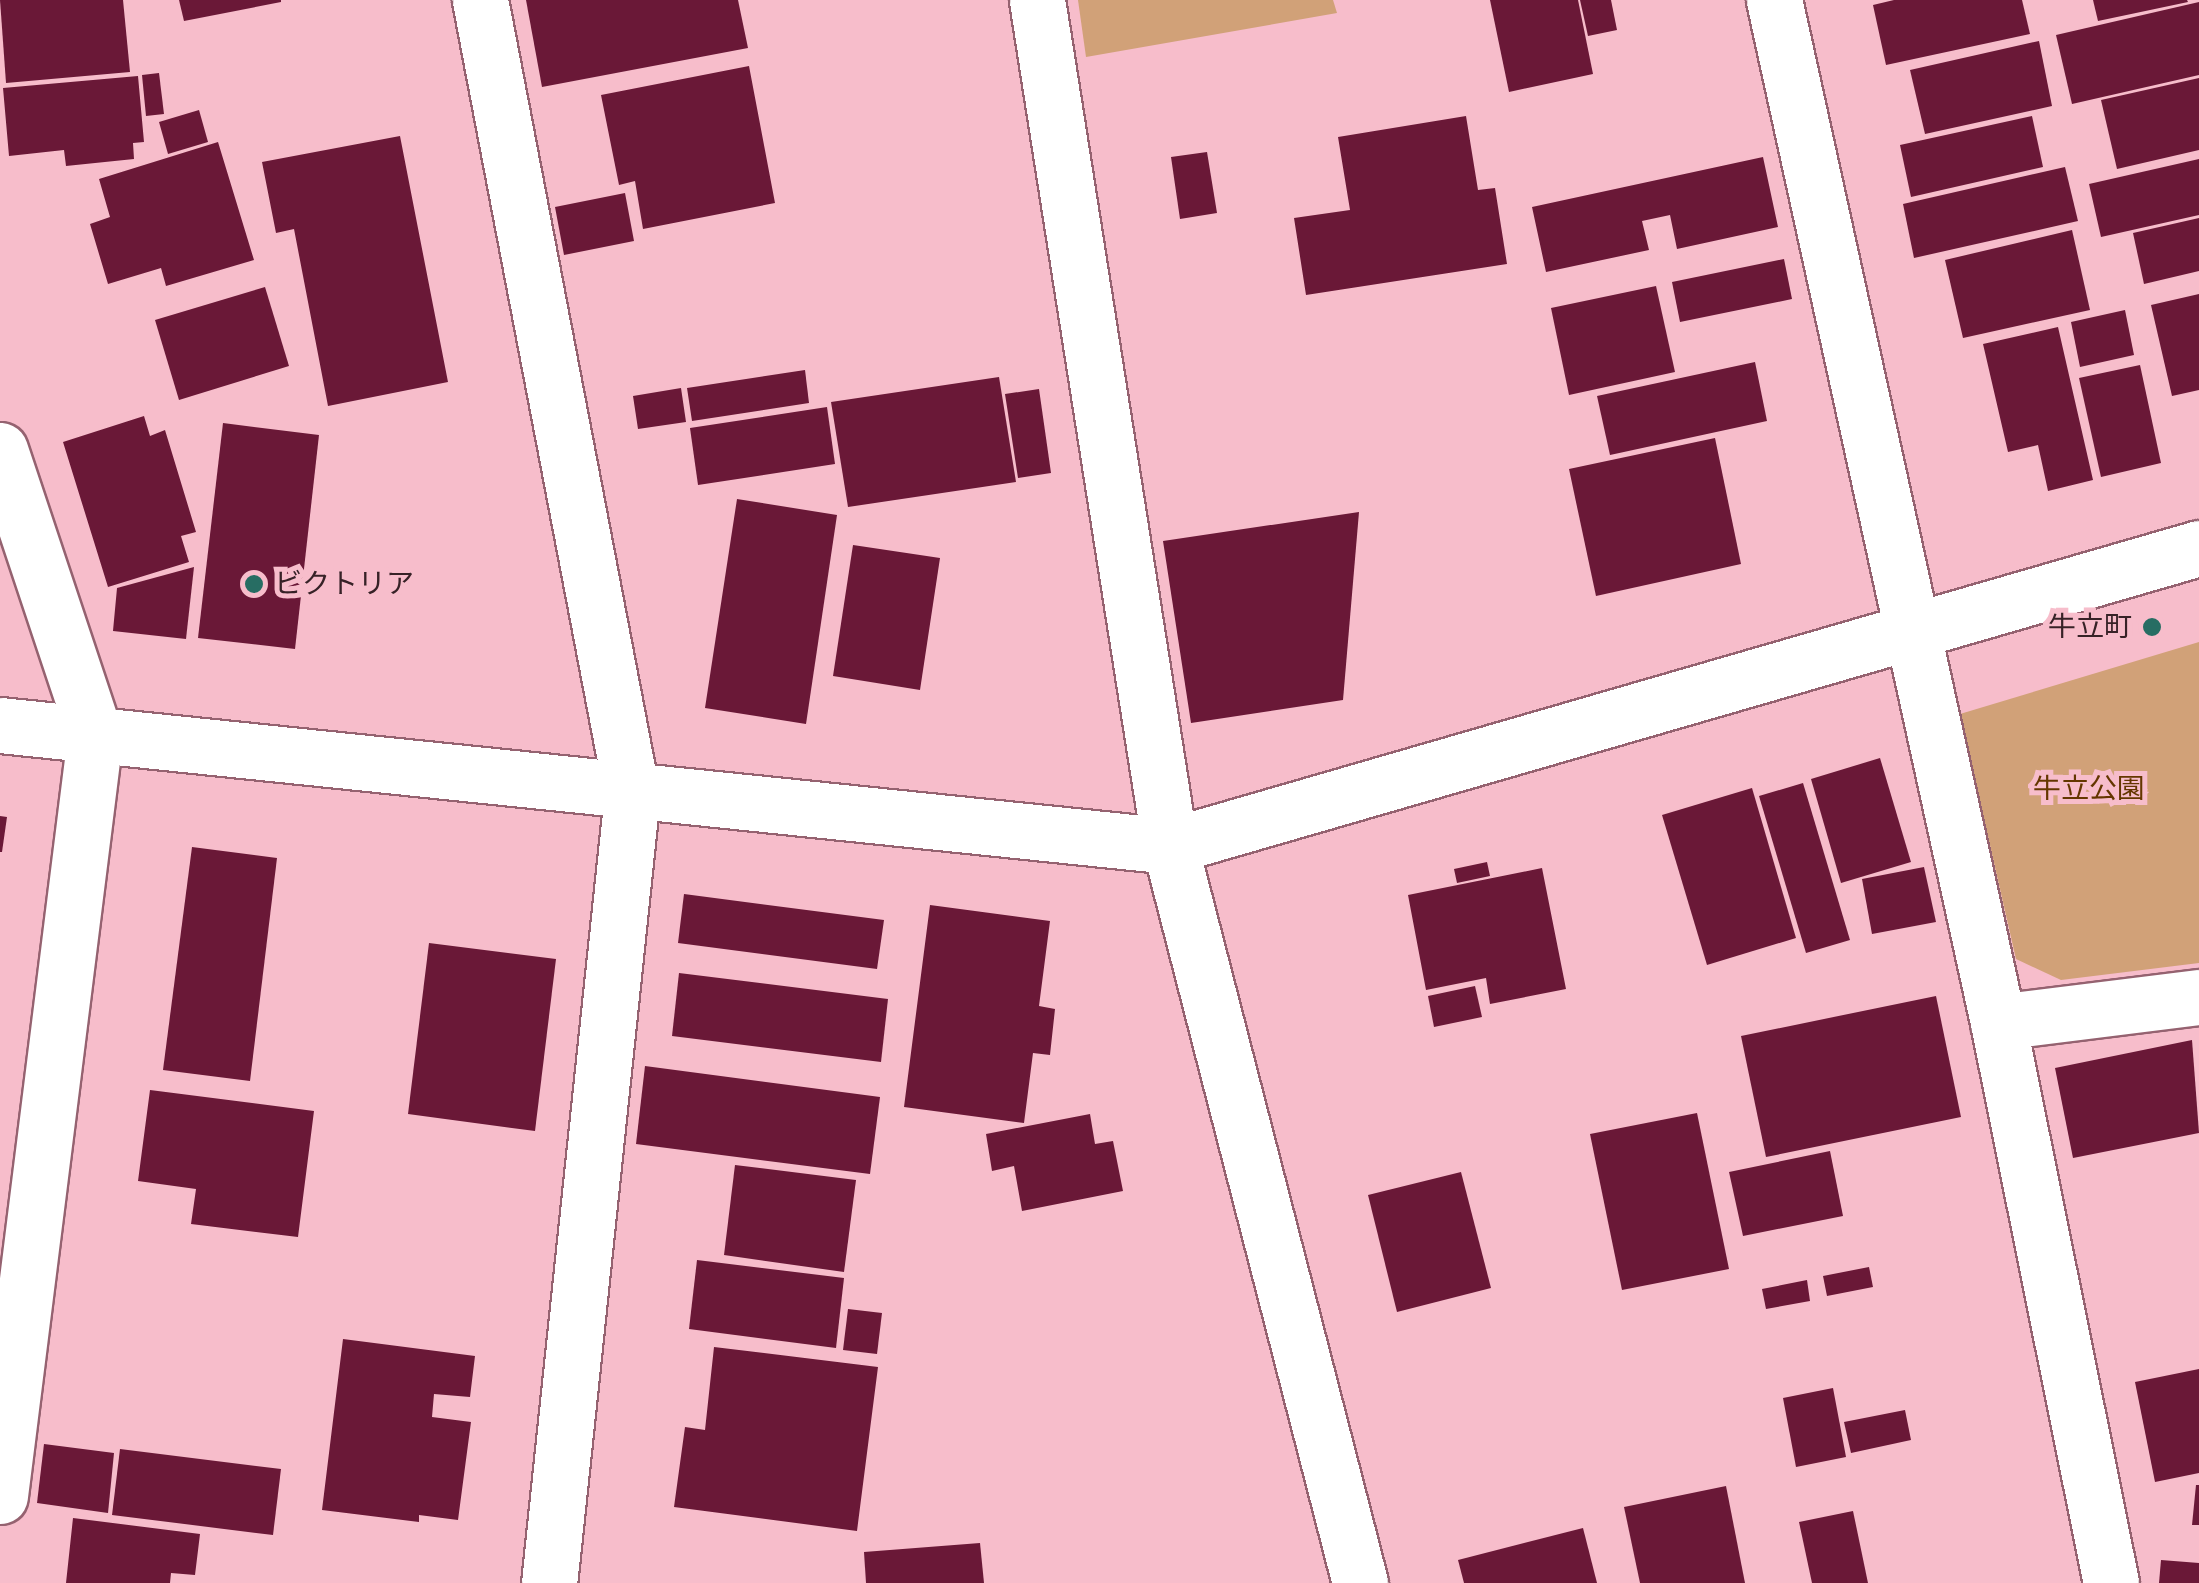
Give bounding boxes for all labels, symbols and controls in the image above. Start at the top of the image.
place label: ビクトリア [274,567,414,601]
marker: ビクトリア [243,573,265,595]
place label: 牛立町 [2048,610,2132,644]
marker: 牛立町 [2141,616,2163,638]
park label: 牛立公園 [2033,772,2145,806]

